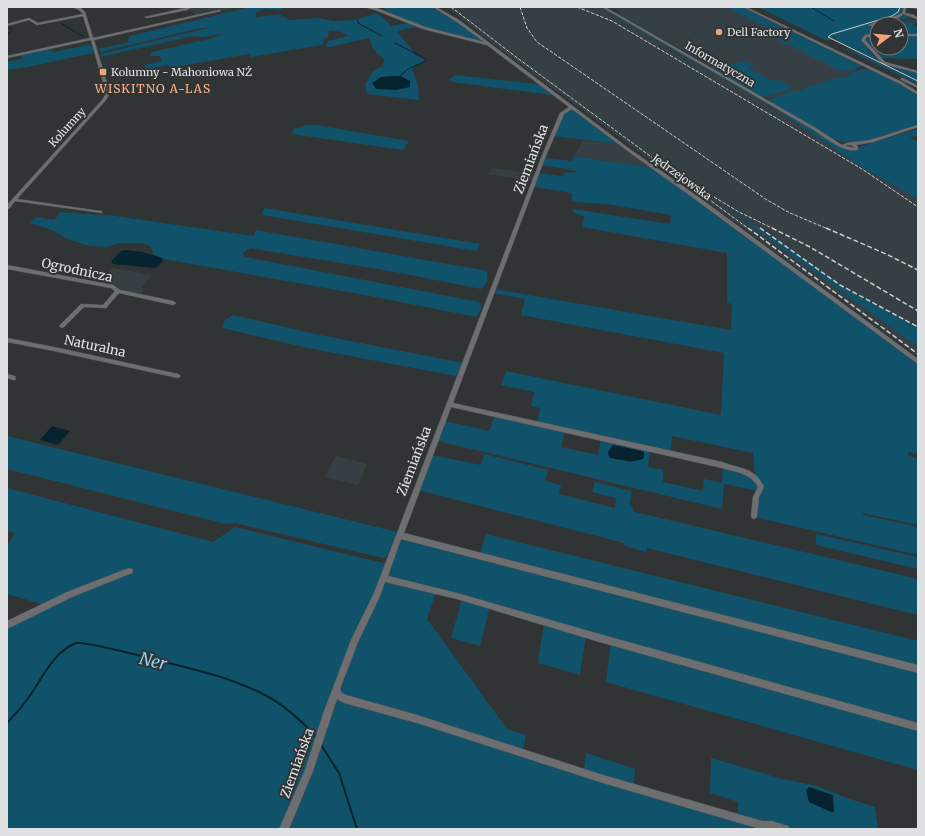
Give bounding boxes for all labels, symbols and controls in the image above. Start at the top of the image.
north arrow [869,16,909,56]
place label: Dell Factory [727,25,791,39]
marker: Dell Factory [714,27,724,37]
text: N [891,27,907,40]
street label: Informatyczna [682,38,758,90]
place label: Kolumny - Mahoniowa NŻ [111,65,252,79]
marker: Kolumny - Mahoniowa NŻ [98,67,108,77]
district label: WISKITNO A-LAS [94,81,211,96]
street label: Kolumny [46,104,89,150]
street label: Ziemiańska [510,122,552,196]
street label: Jędrzejowska [649,150,715,203]
street label: Ogrodnicza [40,254,114,286]
street label: Naturalna [63,331,127,361]
street label: Ziemiańska [393,424,435,498]
water label: Ner [137,647,170,675]
street label: Ziemiańska [276,726,318,800]

